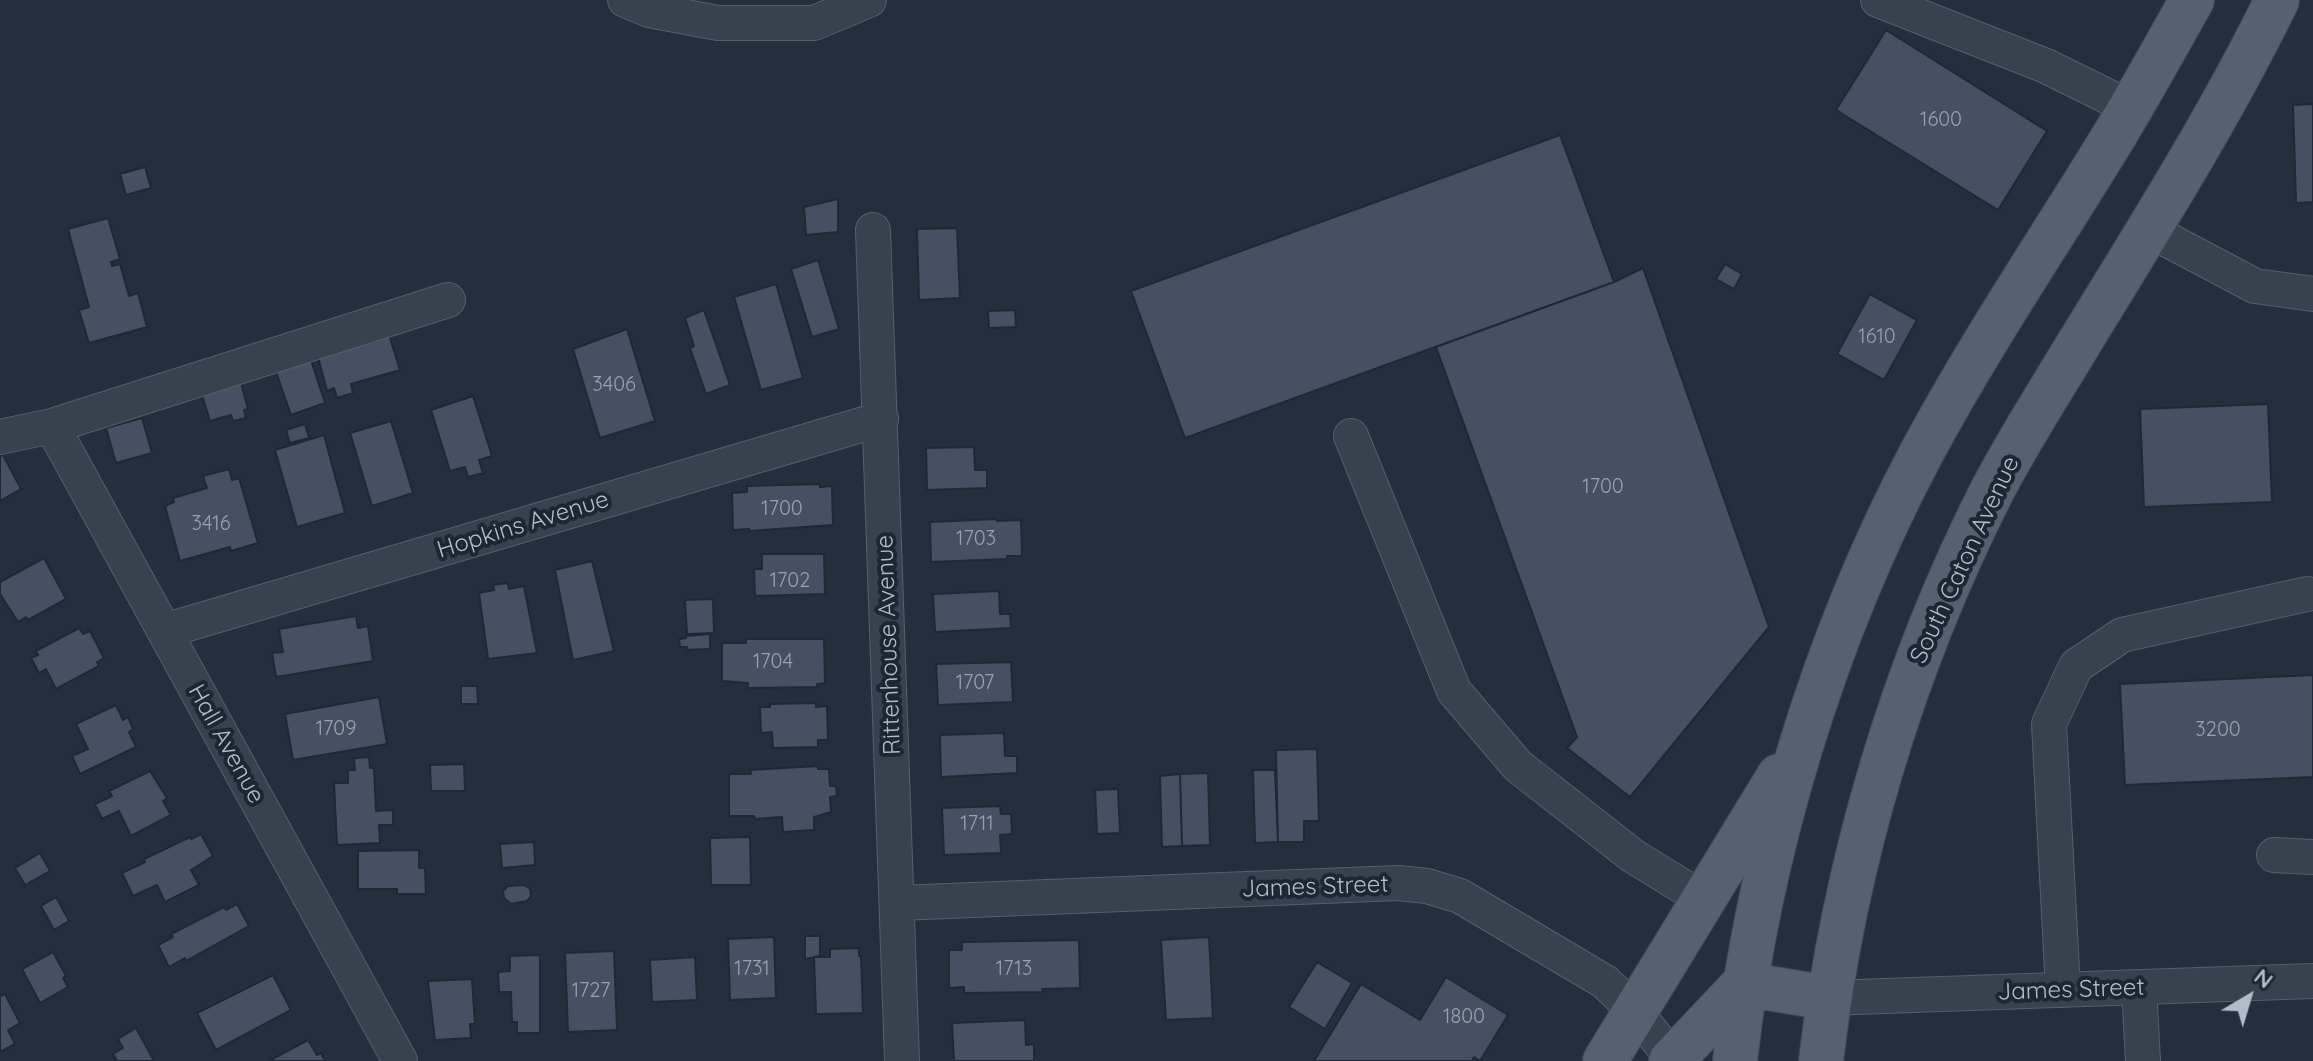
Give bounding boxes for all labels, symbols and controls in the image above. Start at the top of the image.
house number: 1600 [1920,108,1962,132]
house number: 1610 [1858,325,1896,349]
house number: 3406 [592,373,636,397]
street label: South Caton Avenue [1904,452,2026,668]
house number: 1700 [1582,475,1624,499]
street label: Hopkins Avenue [434,485,612,565]
house number: 1700 [761,497,803,521]
house number: 3416 [191,512,231,536]
house number: 1703 [956,527,996,551]
street label: Rittenhouse Avenue [871,535,907,755]
house number: 1702 [770,569,810,593]
house number: 1704 [753,650,793,674]
house number: 1707 [956,671,994,695]
street label: Hall Avenue [182,680,270,808]
house number: 1709 [316,717,356,741]
house number: 3200 [2195,718,2241,742]
house number: 1711 [960,812,994,836]
street label: James Street [1241,870,1389,904]
house number: 1731 [734,957,770,981]
house number: 1713 [996,957,1032,981]
north arrow [2209,957,2289,1037]
text: N [2249,962,2279,994]
street label: James Street [1997,973,2145,1007]
house number: 1727 [572,979,610,1003]
house number: 1800 [1443,1005,1485,1029]

